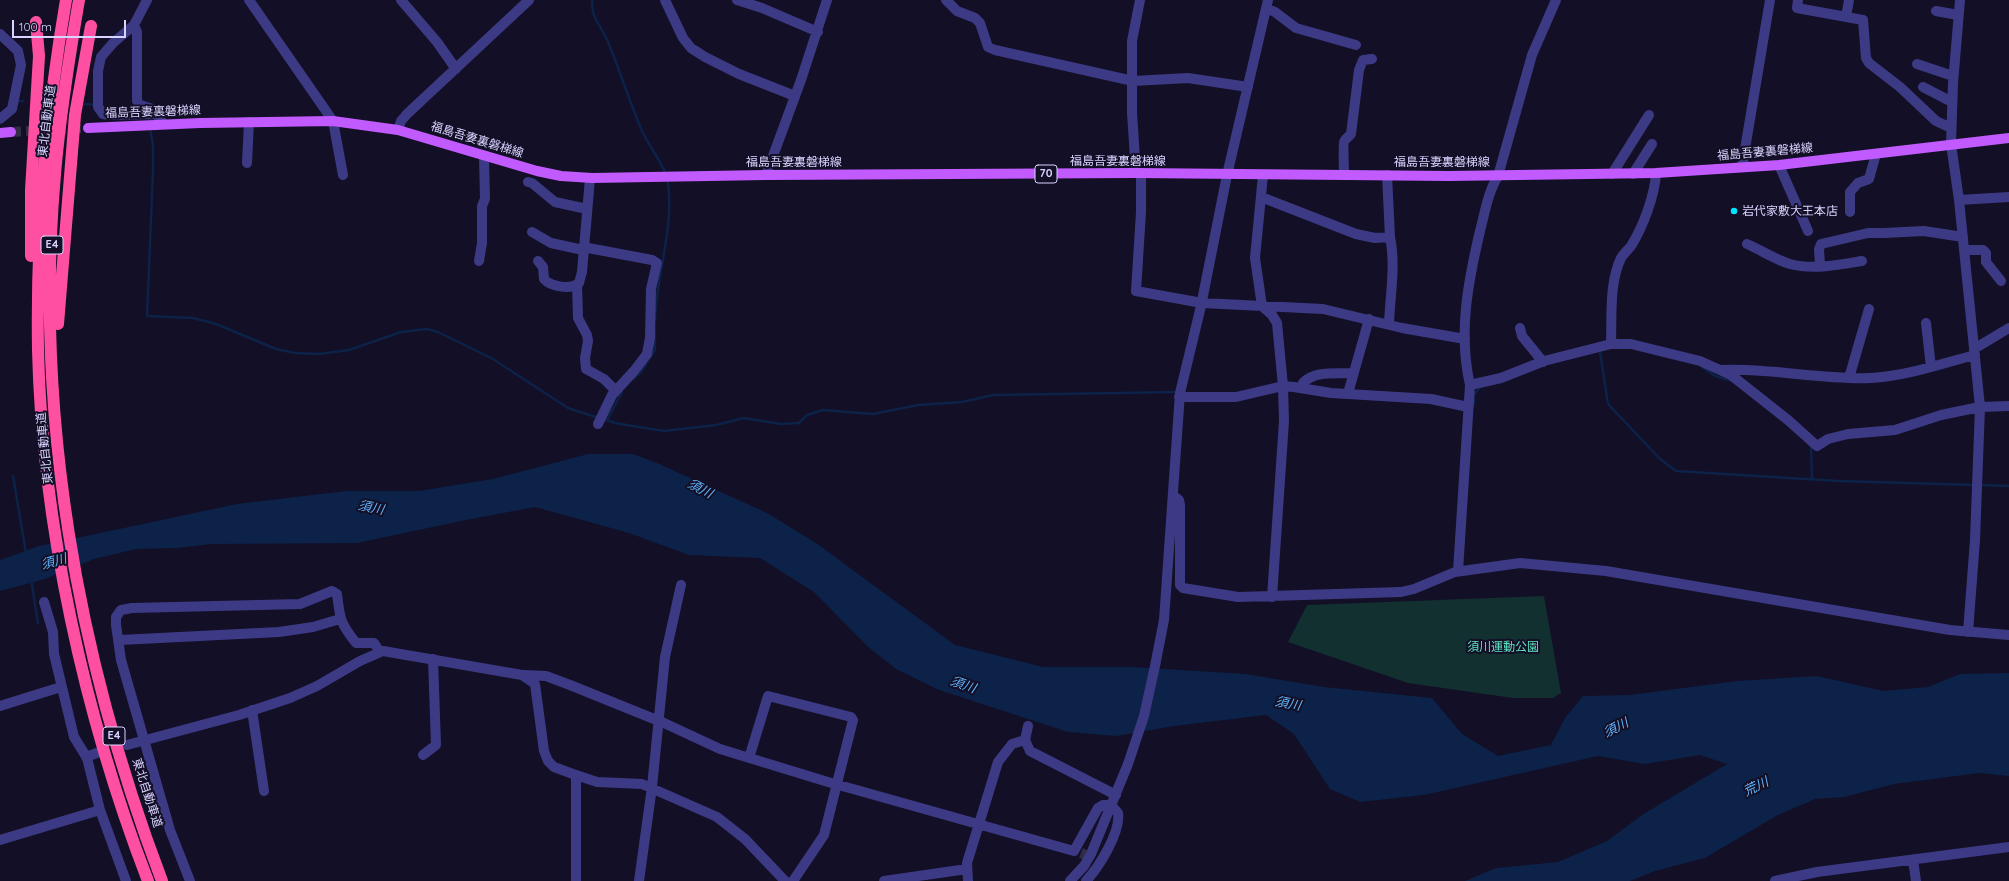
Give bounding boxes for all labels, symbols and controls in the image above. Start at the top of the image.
scale bar [14,12,128,38]
text: 100 m [19,19,52,34]
street label: 東北自動車道 [35,84,59,158]
street label: 福島吾妻裏磐梯線 [105,103,201,121]
street label: 福島吾妻裏磐梯線 [429,119,525,161]
street label: 福島吾妻裏磐梯線 [1717,141,1813,163]
street label: 福島吾妻裏磐梯線 [1070,154,1166,168]
street label: 福島吾妻裏磐梯線 [746,155,842,169]
street label: 福島吾妻裏磐梯線 [1394,155,1490,169]
road number: 70 [1035,165,1057,183]
place label: 岩代家敷大王本店 [1742,204,1838,218]
marker: 岩代家敷大王本店 [1729,206,1739,216]
road number: E4 [41,236,63,254]
street label: 東北自動車道 [34,411,56,485]
water label: 須川 [685,476,715,502]
water label: 須川 [357,498,385,518]
water label: 須川 [39,551,69,573]
park label: 須川運動公園 [1467,640,1539,654]
water label: 須川 [948,673,978,697]
water label: 須川 [1274,694,1302,714]
water label: 須川 [1601,715,1631,741]
road number: E4 [103,727,125,745]
street label: 東北自動車道 [129,757,165,829]
water label: 荒川 [1741,774,1771,800]

